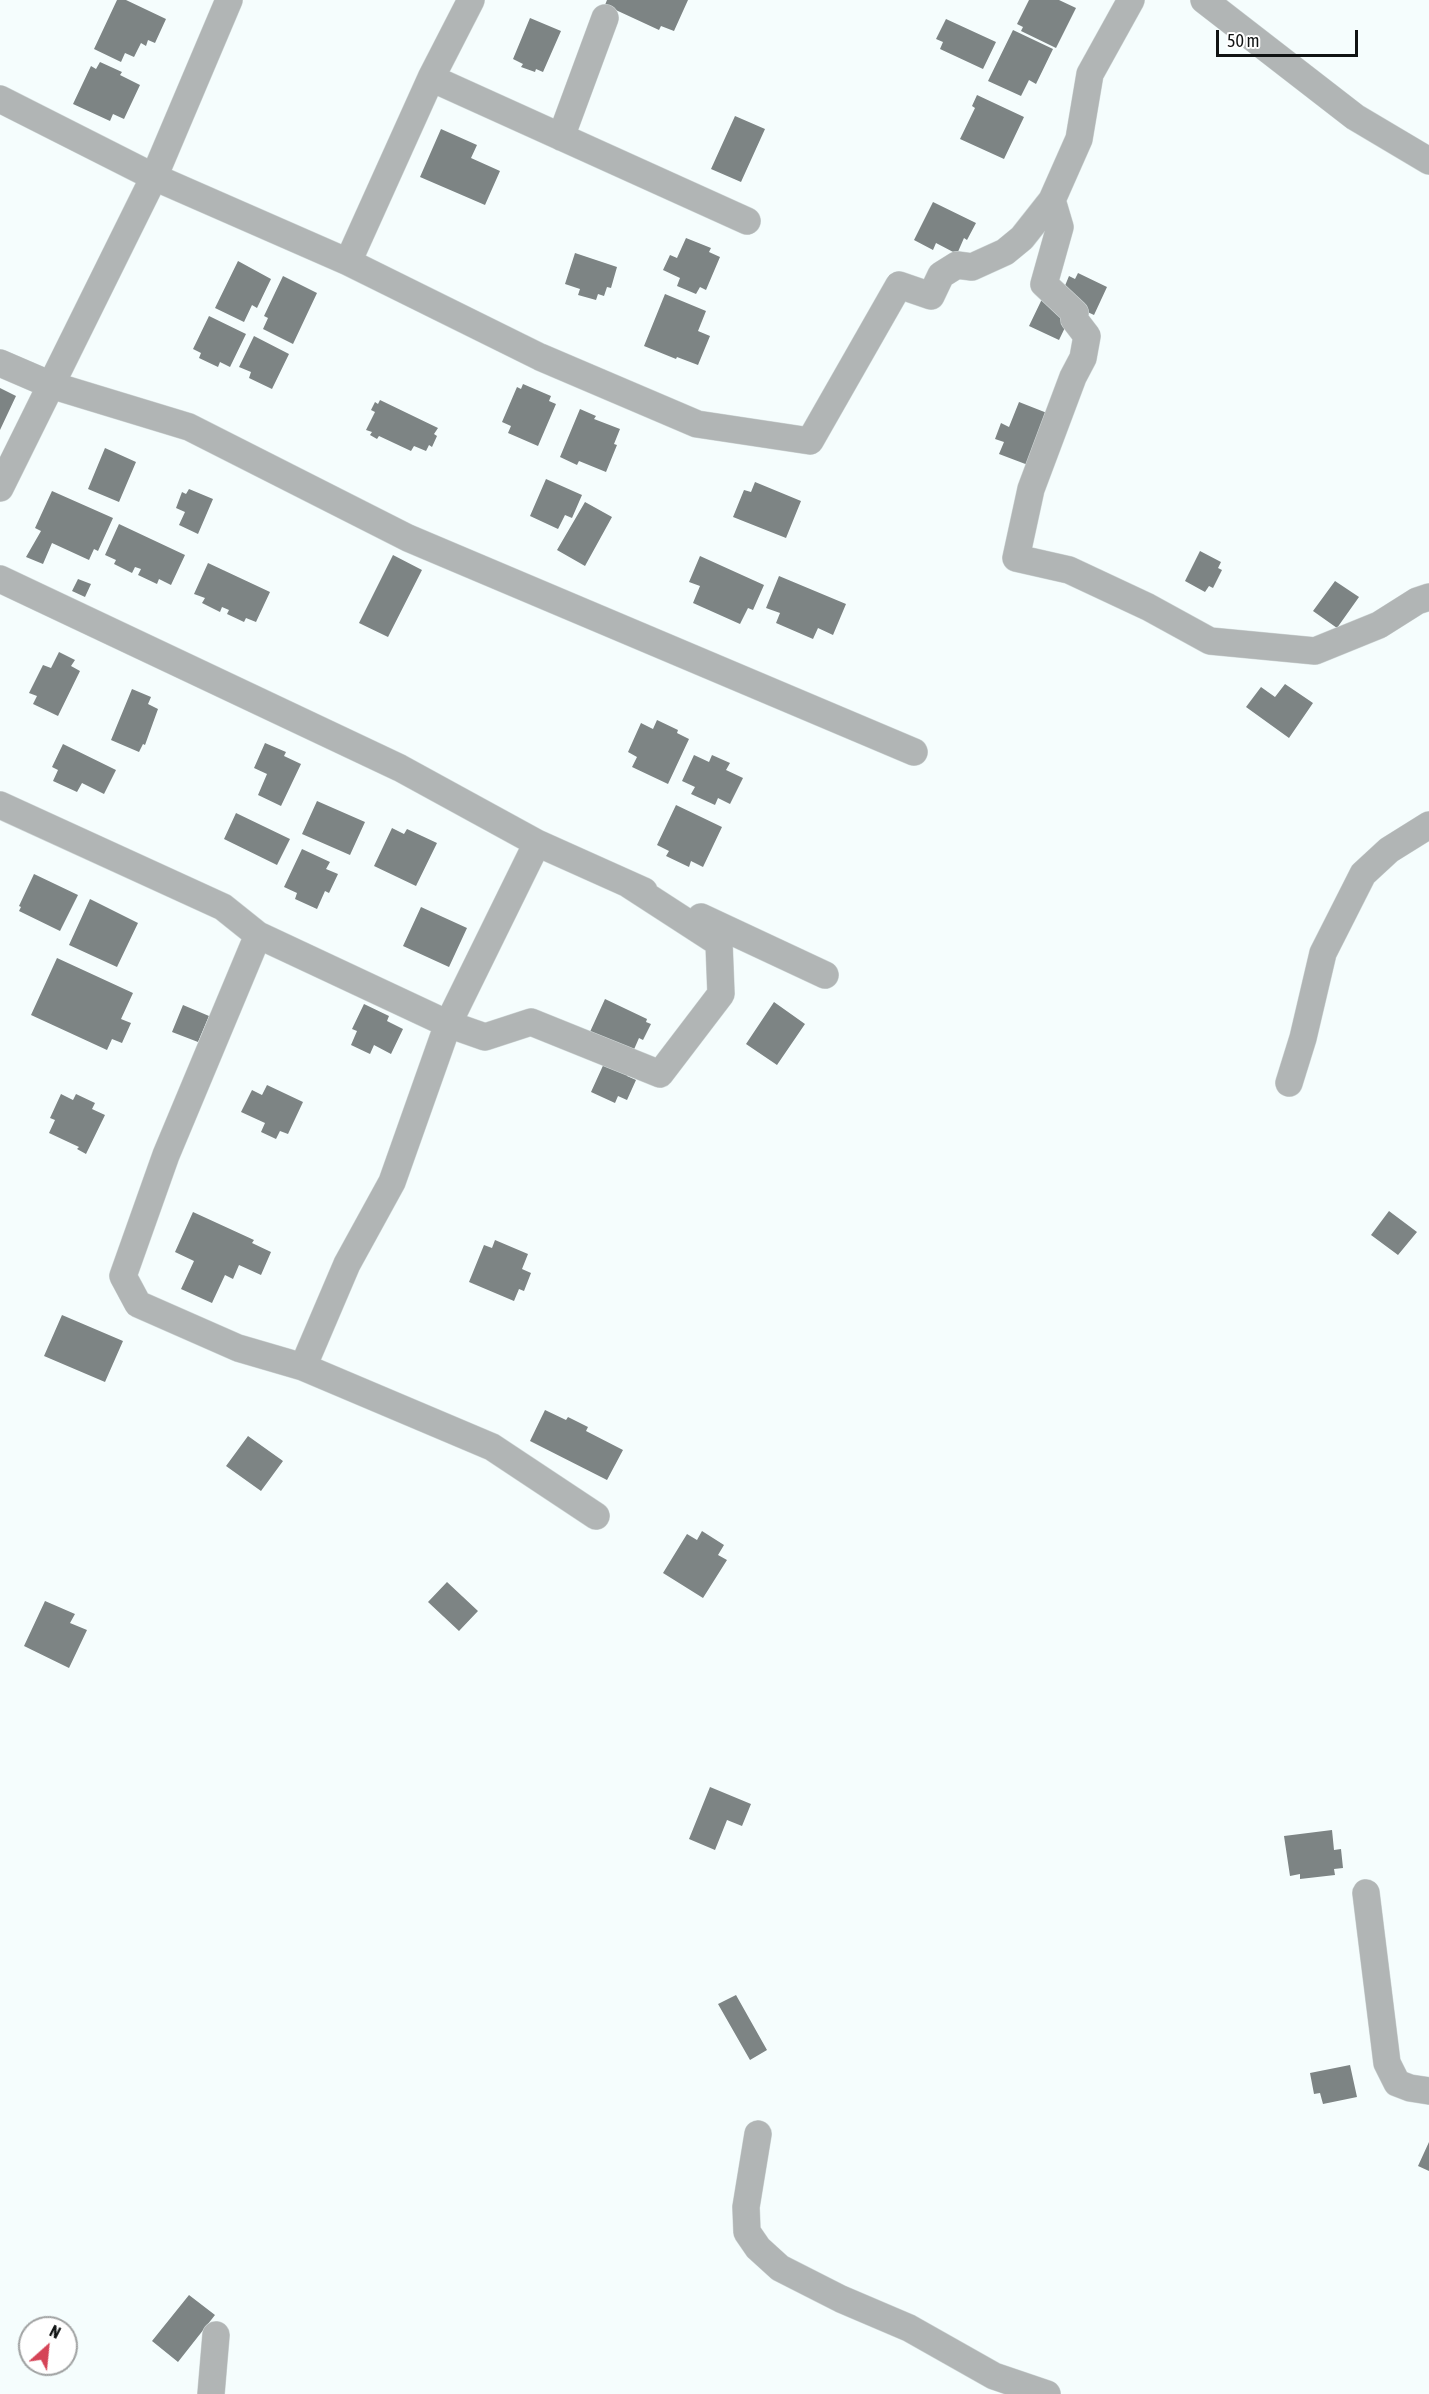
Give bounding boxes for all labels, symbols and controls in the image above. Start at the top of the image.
scale bar [1219,18,1362,56]
text: 50 m [1227,30,1259,51]
north arrow [18,2316,78,2376]
text: N [47,2322,64,2342]

